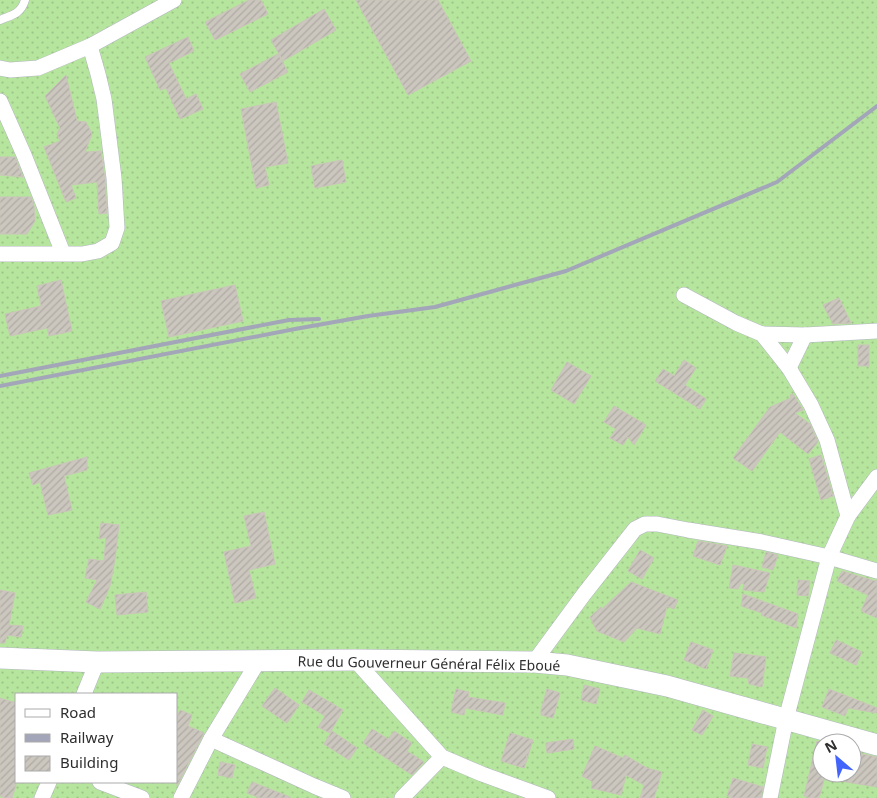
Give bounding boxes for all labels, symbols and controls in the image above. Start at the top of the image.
street label: Rue du Gouverneur Général Félix Eboué [298,651,561,675]
legend [15,693,178,783]
text: Road [60,702,96,722]
text: Railway [60,727,114,747]
north arrow [812,733,862,783]
text: N [821,735,840,757]
text: Building [60,752,118,772]

